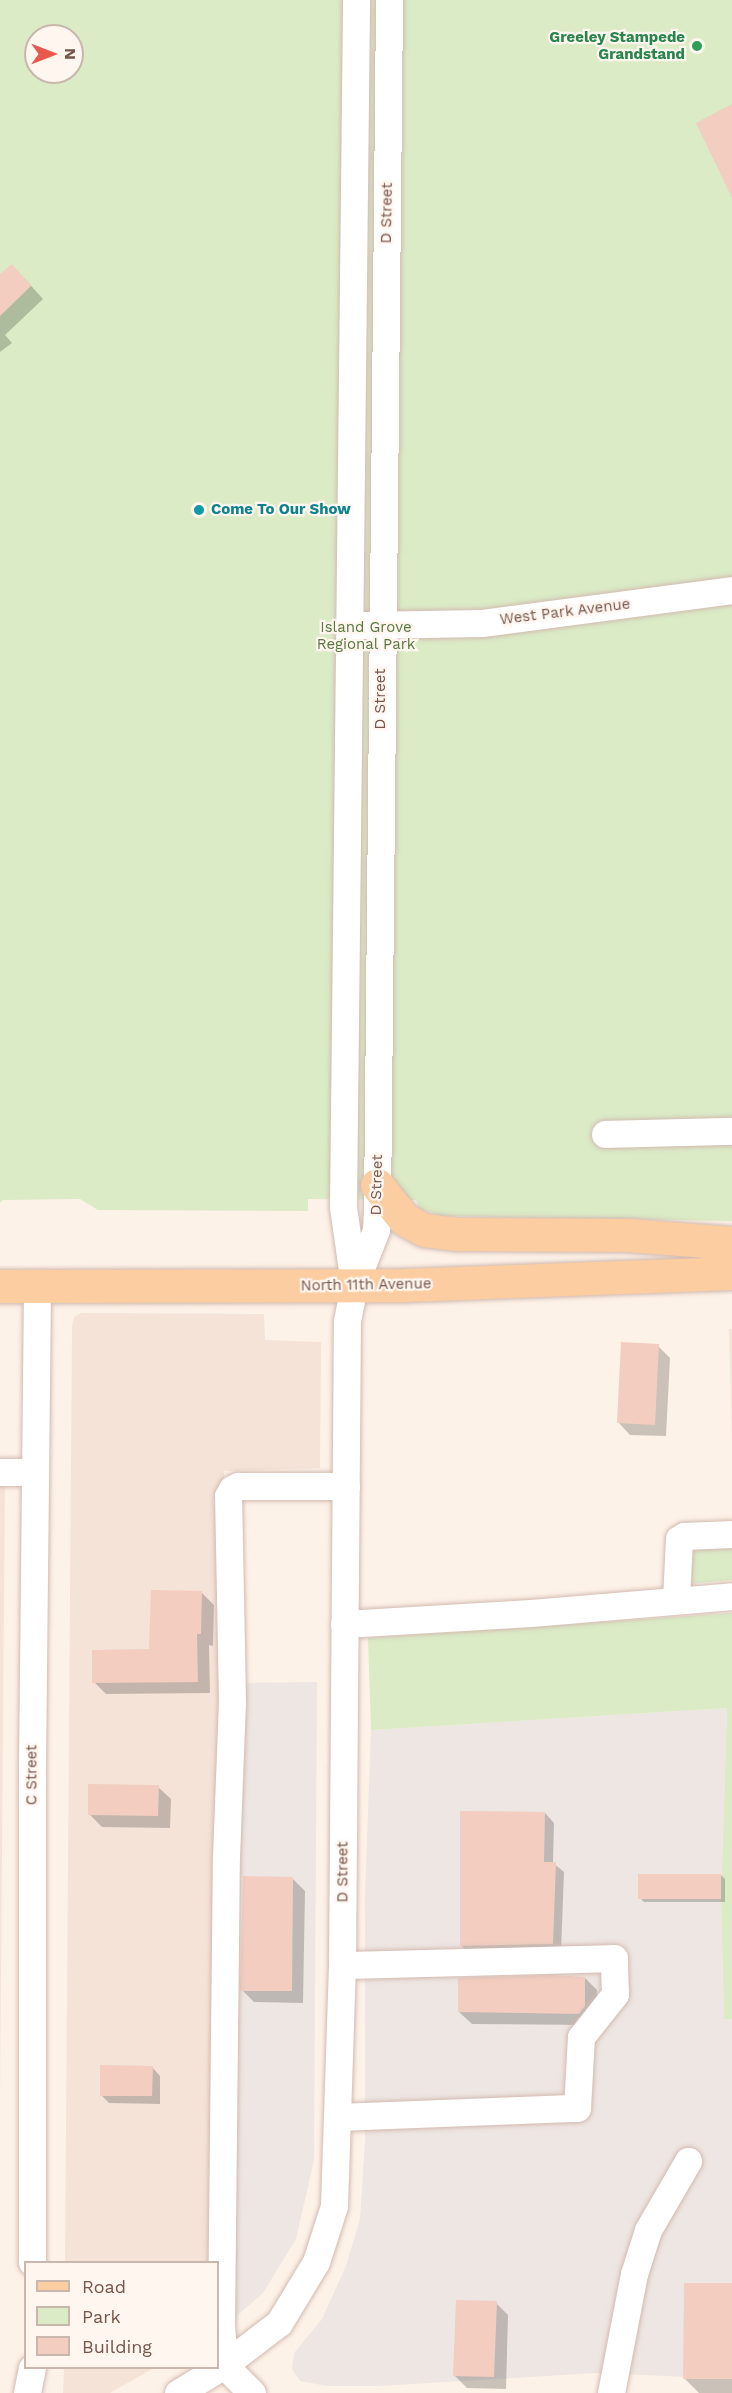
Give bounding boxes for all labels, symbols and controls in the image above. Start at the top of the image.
north arrow [24,24,84,84]
place label: Greeley Stampede Grandstand [549,28,685,63]
marker: Greeley Stampede Grandstand [690,39,704,53]
text: N [61,48,80,60]
street label: D Street [377,182,397,244]
place label: Come To Our Show [211,501,351,519]
marker: Come To Our Show [192,503,206,517]
street label: West Park Avenue [498,595,632,629]
park label: Island Grove Regional Park [316,618,416,653]
street label: D Street [372,668,390,730]
street label: D Street [367,1154,387,1216]
street label: North 11th Avenue [300,1275,432,1295]
street label: C Street [23,1745,41,1805]
street label: D Street [334,1841,352,1903]
legend [24,2261,219,2369]
text: Road [82,2276,126,2297]
text: Park [82,2306,121,2327]
text: Building [82,2336,152,2357]

